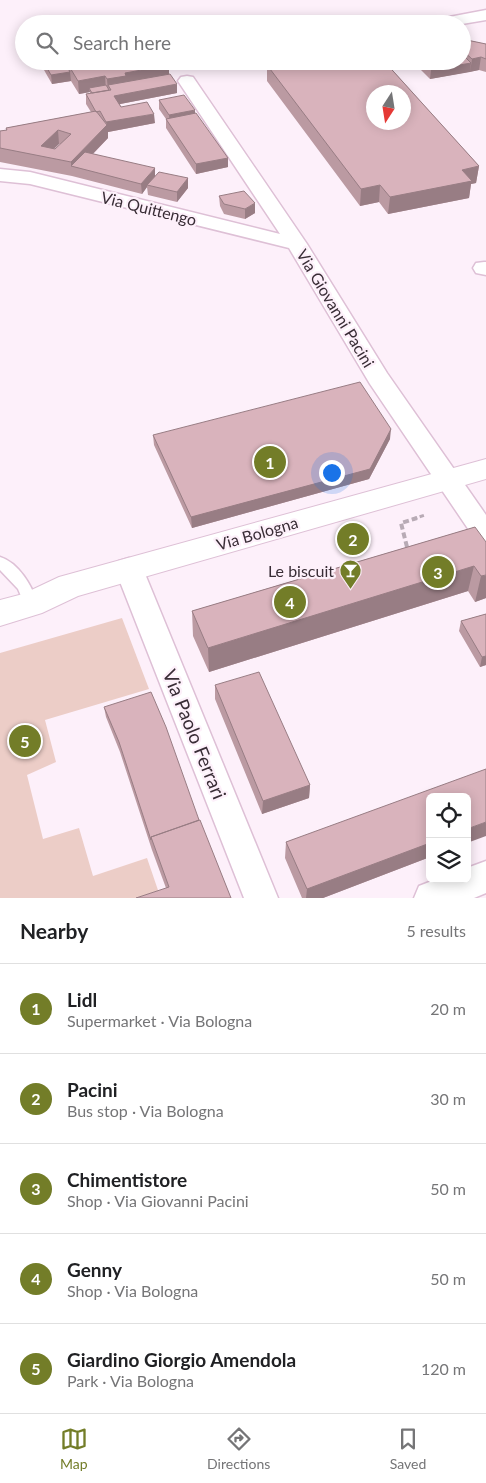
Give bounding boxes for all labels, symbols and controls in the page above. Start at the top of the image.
search box [15,15,471,70]
icon: search [33,29,61,57]
text: Search here [73,31,171,54]
north arrow [366,85,411,130]
street label: Via Quittengo [99,187,199,229]
street label: Via Giovanni Pacini [293,245,379,371]
pin: 1 [254,443,286,481]
your location [319,460,345,486]
street label: Via Bologna [214,512,300,554]
pin: 2 [337,520,369,558]
pin: 3 [422,553,454,591]
bar icon: Le biscuit [338,558,362,589]
place label: Le biscuit [268,561,334,580]
pin: 4 [274,583,306,621]
street label: Via Paolo Ferrari [159,666,231,802]
pin: 5 [9,722,41,760]
map controls [426,793,471,883]
button: locate [426,793,471,838]
button: layers [426,838,471,883]
text: Nearby [20,918,88,943]
text: 5 results [406,921,466,940]
text: Lidl [67,988,97,1011]
text: 1 [31,999,41,1018]
text: 20 m [430,999,466,1018]
text: Supermarket · Via Bologna [67,1011,252,1030]
text: Pacini [67,1078,118,1101]
text: 2 [31,1089,41,1108]
text: 30 m [430,1089,466,1108]
text: Bus stop · Via Bologna [67,1101,224,1120]
text: Chimentistore [67,1168,187,1191]
text: 3 [31,1179,41,1198]
text: 50 m [430,1179,466,1198]
text: Shop · Via Giovanni Pacini [67,1191,249,1210]
text: Genny [67,1258,122,1281]
text: 4 [31,1269,41,1288]
text: 50 m [430,1269,466,1288]
text: Shop · Via Bologna [67,1281,198,1300]
text: Giardino Giorgio Amendola [67,1348,296,1371]
text: 5 [31,1359,41,1378]
text: 120 m [421,1359,466,1378]
text: Park · Via Bologna [67,1371,194,1390]
tab: Map [60,1425,88,1472]
tab: Directions [207,1425,270,1472]
tab: Saved [390,1425,426,1472]

